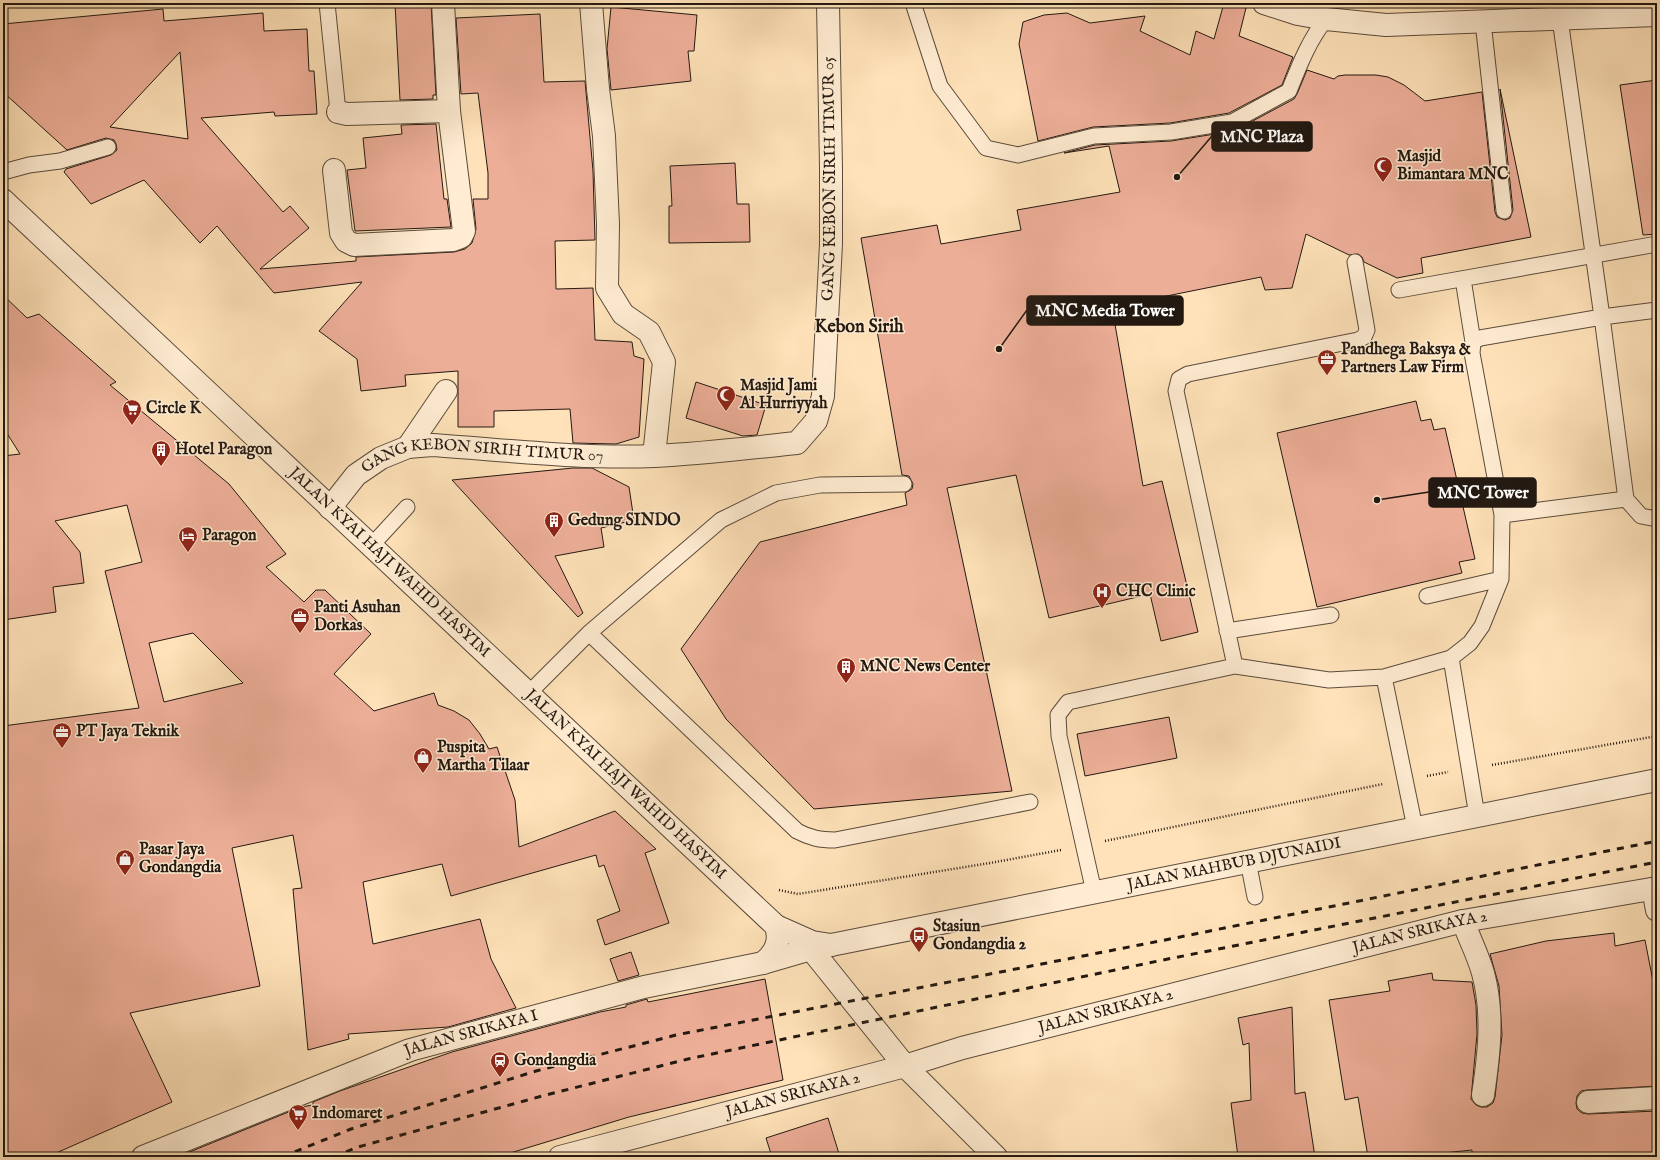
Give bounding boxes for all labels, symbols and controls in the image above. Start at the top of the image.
street label: GANG KEBON SIRIH TIMUR 05 [818,56,841,301]
callout: MNC Plaza [1212,122,1312,151]
text: MNC Plaza [1220,127,1304,148]
place label: Masjid Bimantara MNC [1397,147,1509,185]
mosque icon: Masjid Bimantara MNC [1372,155,1394,183]
callout: MNC Media Tower [1027,296,1183,325]
text: MNC Media Tower [1035,301,1176,322]
district label: Kebon Sirih [814,316,904,339]
place label: Pandhega Baksya & Partners Law Firm [1341,340,1471,378]
office icon: Pandhega Baksya & Partners Law Firm [1316,348,1338,376]
place label: Masjid Jami Al Hurriyyah [739,376,828,414]
mosque icon: Masjid Jami Al Hurriyyah [715,384,737,412]
supermarket icon: Circle K [121,398,143,426]
place label: Circle K [146,399,203,419]
street label: GANG KEBON SIRIH TIMUR 07 [358,435,604,478]
building icon: Hotel Paragon [150,439,172,467]
place label: Hotel Paragon [175,440,273,460]
street label: JALAN KYAI HAJI WAHID HASYIM [283,462,494,662]
callout: MNC Tower [1429,478,1536,507]
text: MNC Tower [1437,483,1529,504]
building icon: Gedung SINDO [543,510,565,538]
place label: Gedung SINDO [568,511,681,531]
hotel icon: Paragon [177,525,199,553]
place label: Paragon [202,526,257,546]
hospital icon: CHC Clinic [1091,581,1113,609]
place label: CHC Clinic [1116,582,1196,602]
place label: Panti Asuhan Dorkas [314,598,401,636]
office icon: Panti Asuhan Dorkas [289,606,311,634]
building icon: MNC News Center [835,656,857,684]
place label: MNC News Center [860,657,990,677]
street label: JALAN KYAI HAJI WAHID HASYIM [519,684,730,884]
office icon: PT Jaya Teknik [51,721,73,749]
place label: PT Jaya Teknik [76,722,180,742]
place label: Puspita Martha Tilaar [437,738,529,776]
shop icon: Puspita Martha Tilaar [412,746,434,774]
street label: JALAN MAHBUB DJUNAIDI [1124,833,1343,896]
place label: Pasar Jaya Gondangdia [139,840,222,878]
shop icon: Pasar Jaya Gondangdia [114,848,136,876]
street label: JALAN SRIKAYA 2 [1349,907,1489,959]
place label: Stasiun Gondangdia 2 [933,917,1027,955]
bus stop icon: Stasiun Gondangdia 2 [908,925,930,953]
street label: JALAN SRIKAYA 2 [1034,985,1175,1039]
street label: JALAN SRIKAYA I [399,1006,540,1062]
station icon: Gondangdia [489,1050,511,1078]
place label: Gondangdia [514,1051,597,1071]
street label: JALAN SRIKAYA 2 [722,1068,862,1123]
supermarket icon: Indomaret [287,1103,309,1131]
place label: Indomaret [312,1104,383,1124]

